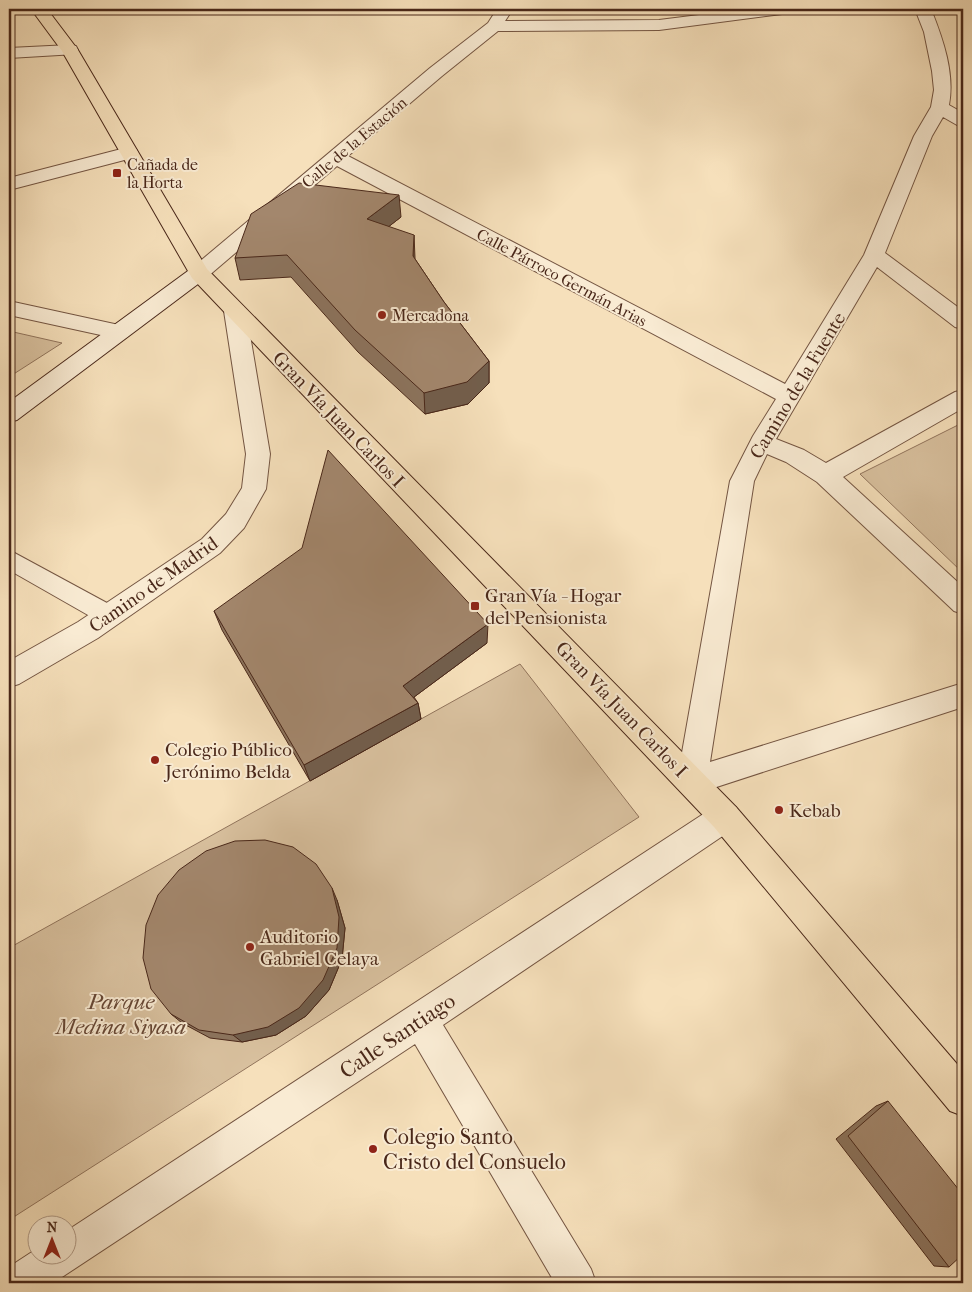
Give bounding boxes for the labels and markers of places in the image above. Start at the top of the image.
place label: Cañada de la Horta [126,155,198,192]
marker: Cañada de la Horta [111,167,123,179]
place label: Mercadona [392,306,470,325]
marker: Mercadona [376,309,388,321]
place label: Gran Vía - Hogar del Pensionista [485,585,622,629]
marker: Gran Vía - Hogar del Pensionista [469,600,481,612]
place label: Colegio Público Jerónimo Belda [163,739,292,783]
marker: Colegio Público Jerónimo Belda [149,754,161,766]
place label: Kebab [789,800,841,822]
marker: Kebab [773,804,785,816]
place label: Auditorio Gabriel Celaya [259,926,379,970]
marker: Auditorio Gabriel Celaya [244,941,256,953]
place label: Colegio Santo Cristo del Consuelo [383,1124,566,1175]
marker: Colegio Santo Cristo del Consuelo [367,1143,379,1155]

